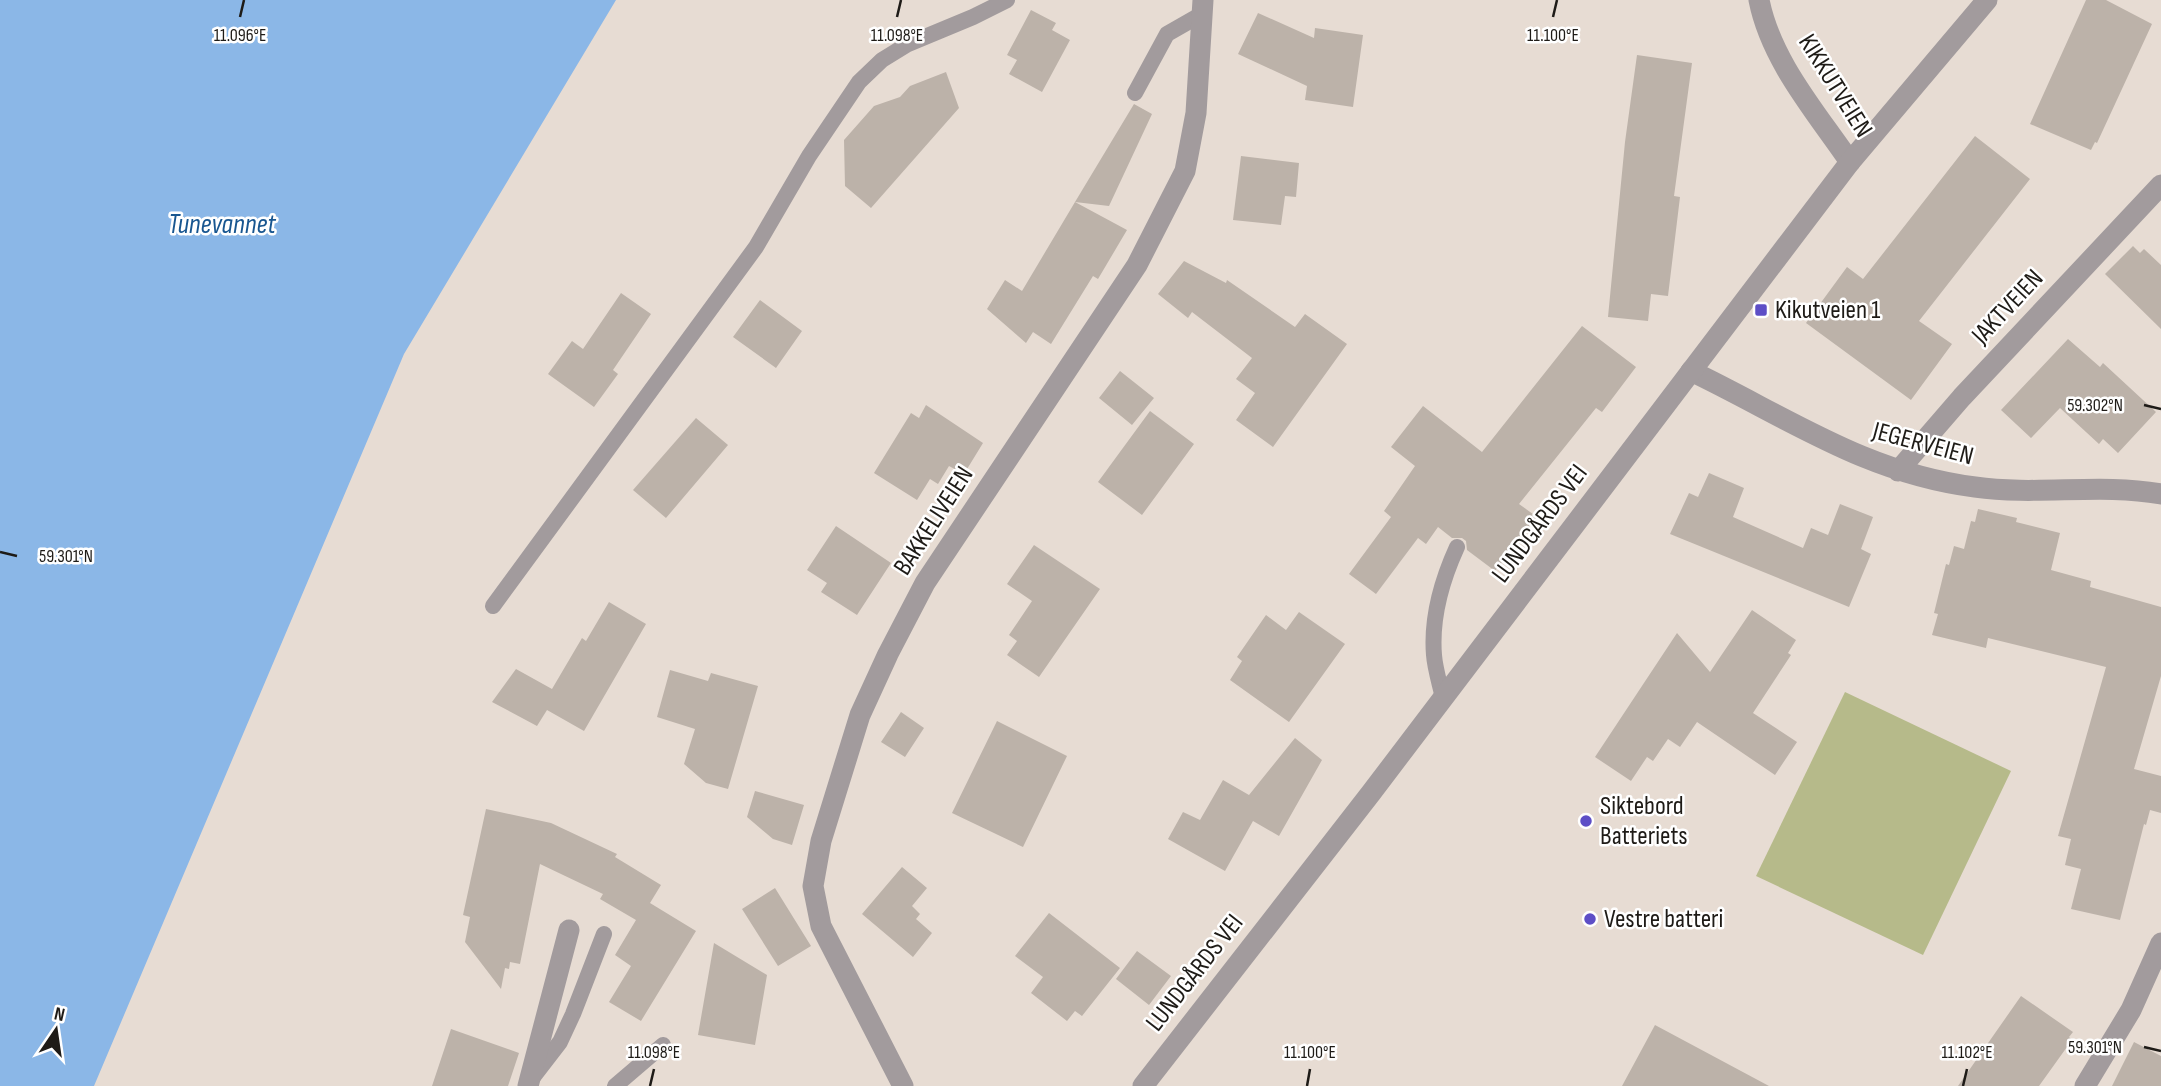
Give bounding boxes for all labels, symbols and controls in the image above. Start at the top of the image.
text: 11.096°E [214,25,266,46]
text: 11.098°E [871,25,923,46]
text: 11.100°E [1527,25,1579,46]
street label: KIKKUTVEIEN [1791,29,1879,143]
water label: Tunevannet [168,208,276,241]
street label: JAKTVEIEN [1965,263,2050,351]
place label: Kikutveien 1 [1775,295,1880,326]
marker: Kikutveien 1 [1753,302,1769,318]
text: 59.302°N [2067,395,2123,416]
street label: JEGERVEIEN [1868,415,1977,472]
street label: LUNDGÅRDS VEI [1486,459,1594,589]
street label: BAKKELIVEIEN [887,461,981,581]
text: 59.301°N [39,546,93,567]
place label: Siktebord Batteriets [1600,791,1688,852]
marker: Siktebord Batteriets [1578,813,1594,829]
place label: Vestre batteri [1604,904,1723,935]
street label: LUNDGÅRDS VEI [1140,908,1250,1038]
marker: Vestre batteri [1582,911,1598,927]
north arrow [21,995,91,1065]
text: N [52,1003,67,1027]
text: 59.301°N [2068,1037,2122,1058]
text: 11.098°E [628,1042,680,1063]
text: 11.100°E [1284,1042,1336,1063]
text: 11.102°E [1941,1042,1993,1063]

